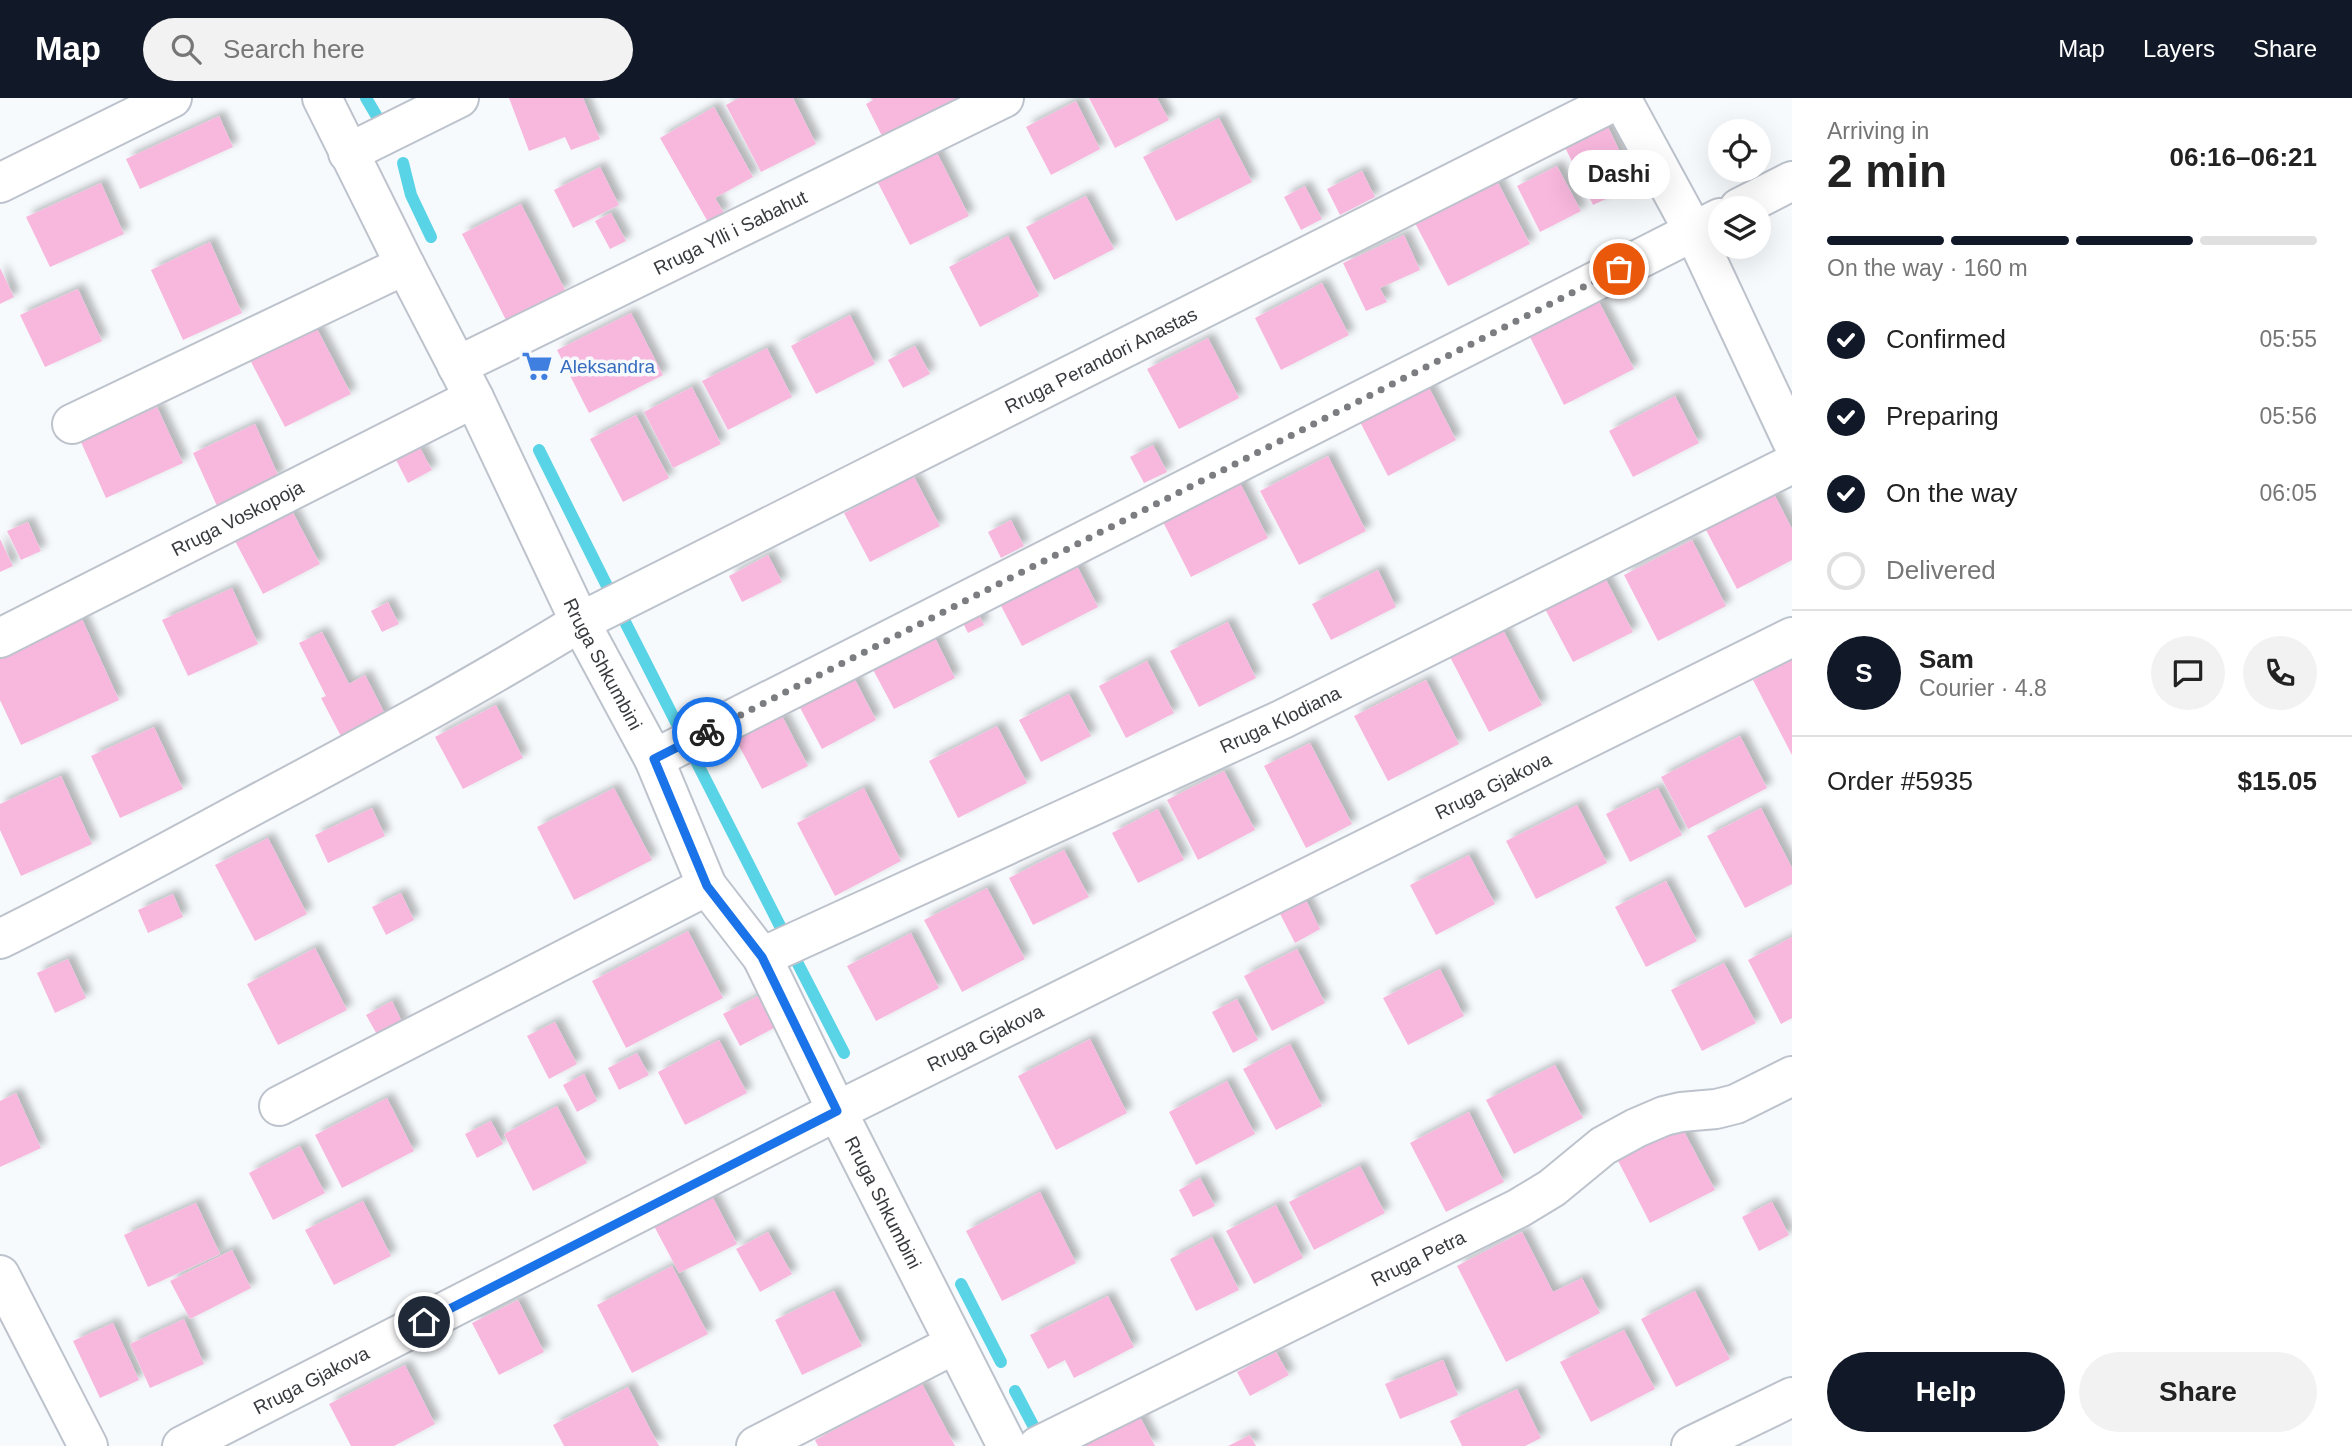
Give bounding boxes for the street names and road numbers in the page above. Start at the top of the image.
street label: Rruga Ylli i Sabahut [650,186,811,279]
street label: Rruga Perandori Anastas [1001,303,1200,417]
street label: Rruga Voskopoja [168,476,307,560]
street label: Rruga Shkumbini [560,595,647,733]
street label: Rruga Klodiana [1216,681,1344,757]
street label: Rruga Gjakova [1431,748,1555,823]
street label: Rruga Gjakova [924,1000,1047,1075]
street label: Rruga Shkumbini [841,1133,926,1272]
street label: Rruga Petra [1367,1226,1469,1290]
street label: Rruga Gjakova [250,1342,373,1418]

